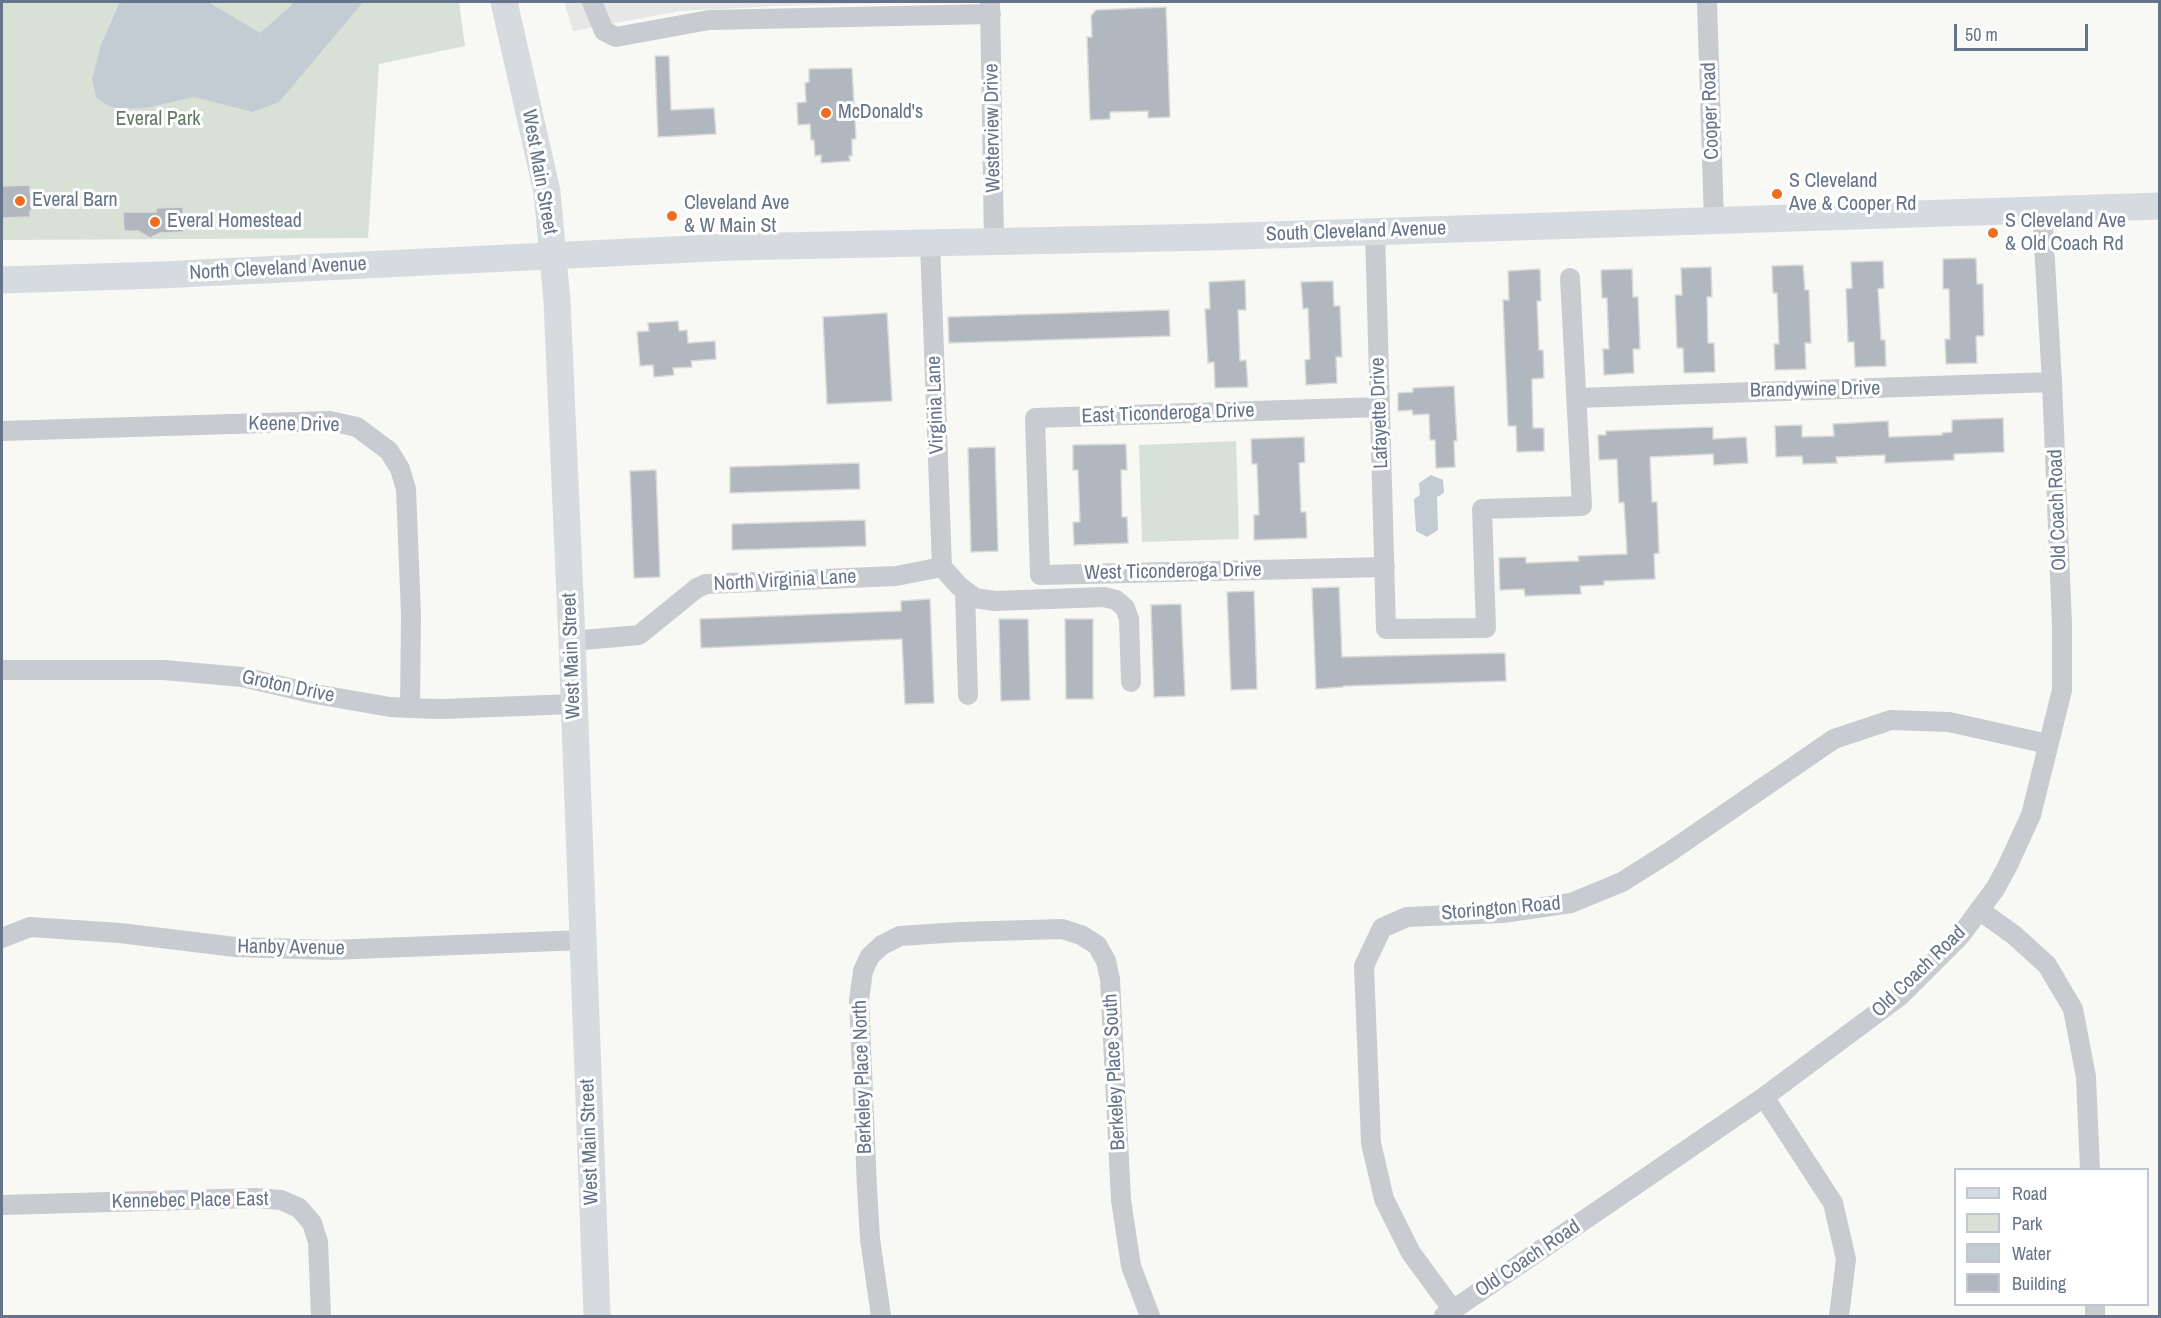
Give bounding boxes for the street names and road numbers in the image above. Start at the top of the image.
street label: Cooper Road [1697,62,1725,160]
street label: Westerview Drive [980,63,1006,193]
street label: West Main Street [516,108,562,236]
street label: South Cleveland Avenue [1266,217,1446,247]
street label: North Cleveland Avenue [189,252,367,286]
street label: Virginia Lane [922,356,950,454]
street label: Lafayette Drive [1366,357,1394,469]
street label: Brandywine Drive [1750,377,1880,403]
street label: East Ticonderoga Drive [1081,399,1255,429]
street label: Keene Drive [248,412,340,438]
street label: Old Coach Road [2044,449,2072,571]
street label: West Ticonderoga Drive [1084,558,1262,586]
street label: North Virginia Lane [713,565,857,597]
street label: West Main Street [558,592,586,720]
street label: Groton Drive [240,666,336,708]
street label: Storington Road [1440,892,1562,926]
street label: Old Coach Road [1867,921,1971,1023]
street label: Hanby Avenue [237,935,345,961]
street label: Berkeley Place South [1099,993,1131,1151]
street label: Berkeley Place North [848,1000,878,1154]
street label: West Main Street [576,1078,604,1206]
street label: Kennebec Place East [111,1188,269,1214]
street label: Old Coach Road [1471,1215,1585,1303]

